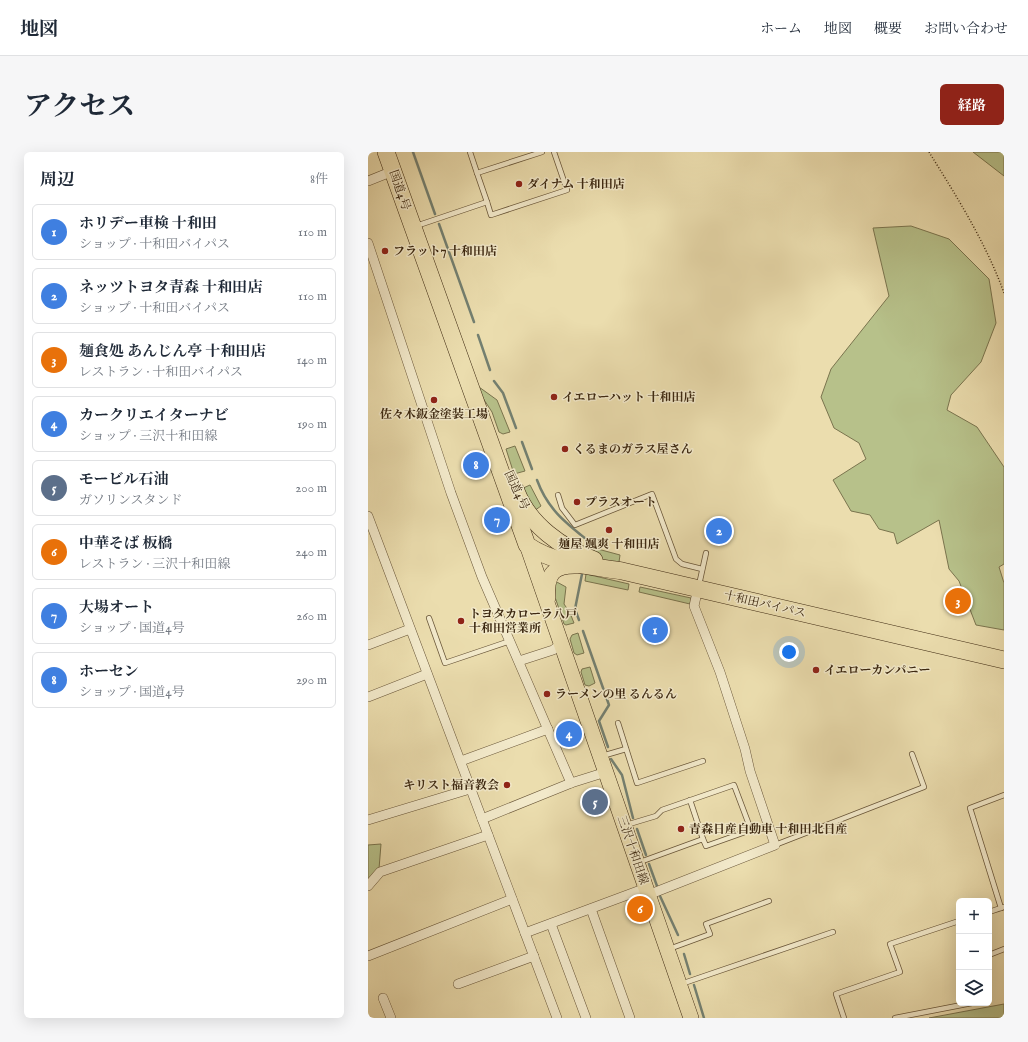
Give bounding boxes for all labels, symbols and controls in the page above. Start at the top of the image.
text: 地図 [20,18,58,42]
text: ホーム [760,20,802,38]
text: 地図 [824,20,852,38]
text: 概要 [874,20,902,38]
text: お問い合わせ [924,20,1008,38]
button: 経路 [940,84,1004,125]
text: アクセス [24,90,135,125]
street label: 国道4号 [386,168,413,212]
text: 周辺 [40,170,74,191]
text: 8件 [310,171,328,188]
place label: ダイナム 十和田店 [527,177,625,192]
marker: ダイナム 十和田店 [514,179,524,189]
text: ホリデー車検 十和田 [79,214,217,233]
text: 1 [52,224,56,241]
text: 110 m [298,224,327,241]
text: ショップ · 十和田バイパス [79,236,230,253]
place label: フラット7 十和田店 [393,244,497,259]
marker: フラット7 十和田店 [380,246,390,256]
text: ネッツトヨタ青森 十和田店 [79,278,262,297]
text: 2 [51,288,57,305]
text: 110 m [298,288,327,305]
text: ショップ · 十和田バイパス [79,300,230,317]
text: 麺食処 あんじん亭 十和田店 [79,342,266,361]
text: 3 [52,352,56,369]
text: 140 m [297,352,327,369]
text: レストラン · 十和田バイパス [79,364,243,381]
place label: イエローハット 十和田店 [562,390,696,405]
marker: イエローハット 十和田店 [549,392,559,402]
marker: 佐々木鈑金塗装工場 [429,395,439,405]
text: カークリエイターナビ [79,406,229,425]
place label: 佐々木鈑金塗装工場 [380,407,488,422]
text: 4 [51,416,57,433]
text: 190 m [297,416,327,433]
text: ショップ · 三沢十和田線 [79,428,217,445]
place label: くるまのガラス屋さん [573,442,693,457]
marker: くるまのガラス屋さん [560,444,570,454]
pin: 8 [463,450,489,480]
street label: 国道4号 [501,468,532,512]
text: モービル石油 [79,470,168,489]
text: 5 [52,480,56,497]
text: 200 m [295,480,327,497]
text: ガソリンスタンド [79,492,183,509]
place label: プラスオート [585,495,657,510]
marker: プラスオート [572,497,582,507]
pin: 7 [484,505,510,535]
pin: 2 [706,516,732,546]
marker: 麺屋 颯爽 十和田店 [604,525,614,535]
text: 中華そば 板橋 [79,534,172,553]
place label: 麺屋 颯爽 十和田店 [558,537,660,552]
text: 6 [51,544,57,561]
text: 240 m [295,544,327,561]
text: レストラン · 三沢十和田線 [79,556,230,573]
pin: 3 [945,586,971,616]
street label: 十和田バイパス [722,588,807,621]
text: 大場オート [79,598,154,617]
place label: トヨタカローラ八戸 十和田営業所 [469,607,577,636]
text: 7 [51,608,57,625]
text: 260 m [296,608,327,625]
pin: 1 [642,615,668,645]
marker: トヨタカローラ八戸 十和田営業所 [456,616,466,626]
text: ショップ · 国道4号 [79,620,185,637]
your location [779,642,799,662]
text: ホーセン [79,662,139,681]
place label: イエローカンパニー [824,663,930,678]
marker: イエローカンパニー [811,665,821,675]
text: 8 [51,672,57,689]
text: 290 m [296,672,327,689]
text: ショップ · 国道4号 [79,684,185,701]
place label: ラーメンの里 るんるん [555,687,677,702]
marker: ラーメンの里 るんるん [542,689,552,699]
pin: 4 [556,719,582,749]
place label: キリスト福音教会 [403,778,499,793]
marker: キリスト福音教会 [502,780,512,790]
pin: 5 [582,787,608,817]
street label: 三沢十和田線 [614,814,651,887]
place label: 青森日産自動車 十和田北日産 [689,822,848,837]
marker: 青森日産自動車 十和田北日産 [676,824,686,834]
pin: 6 [627,894,653,924]
map controls [956,898,992,1006]
button: + [956,898,992,934]
button: − [956,934,992,970]
button: layers [956,970,992,1006]

